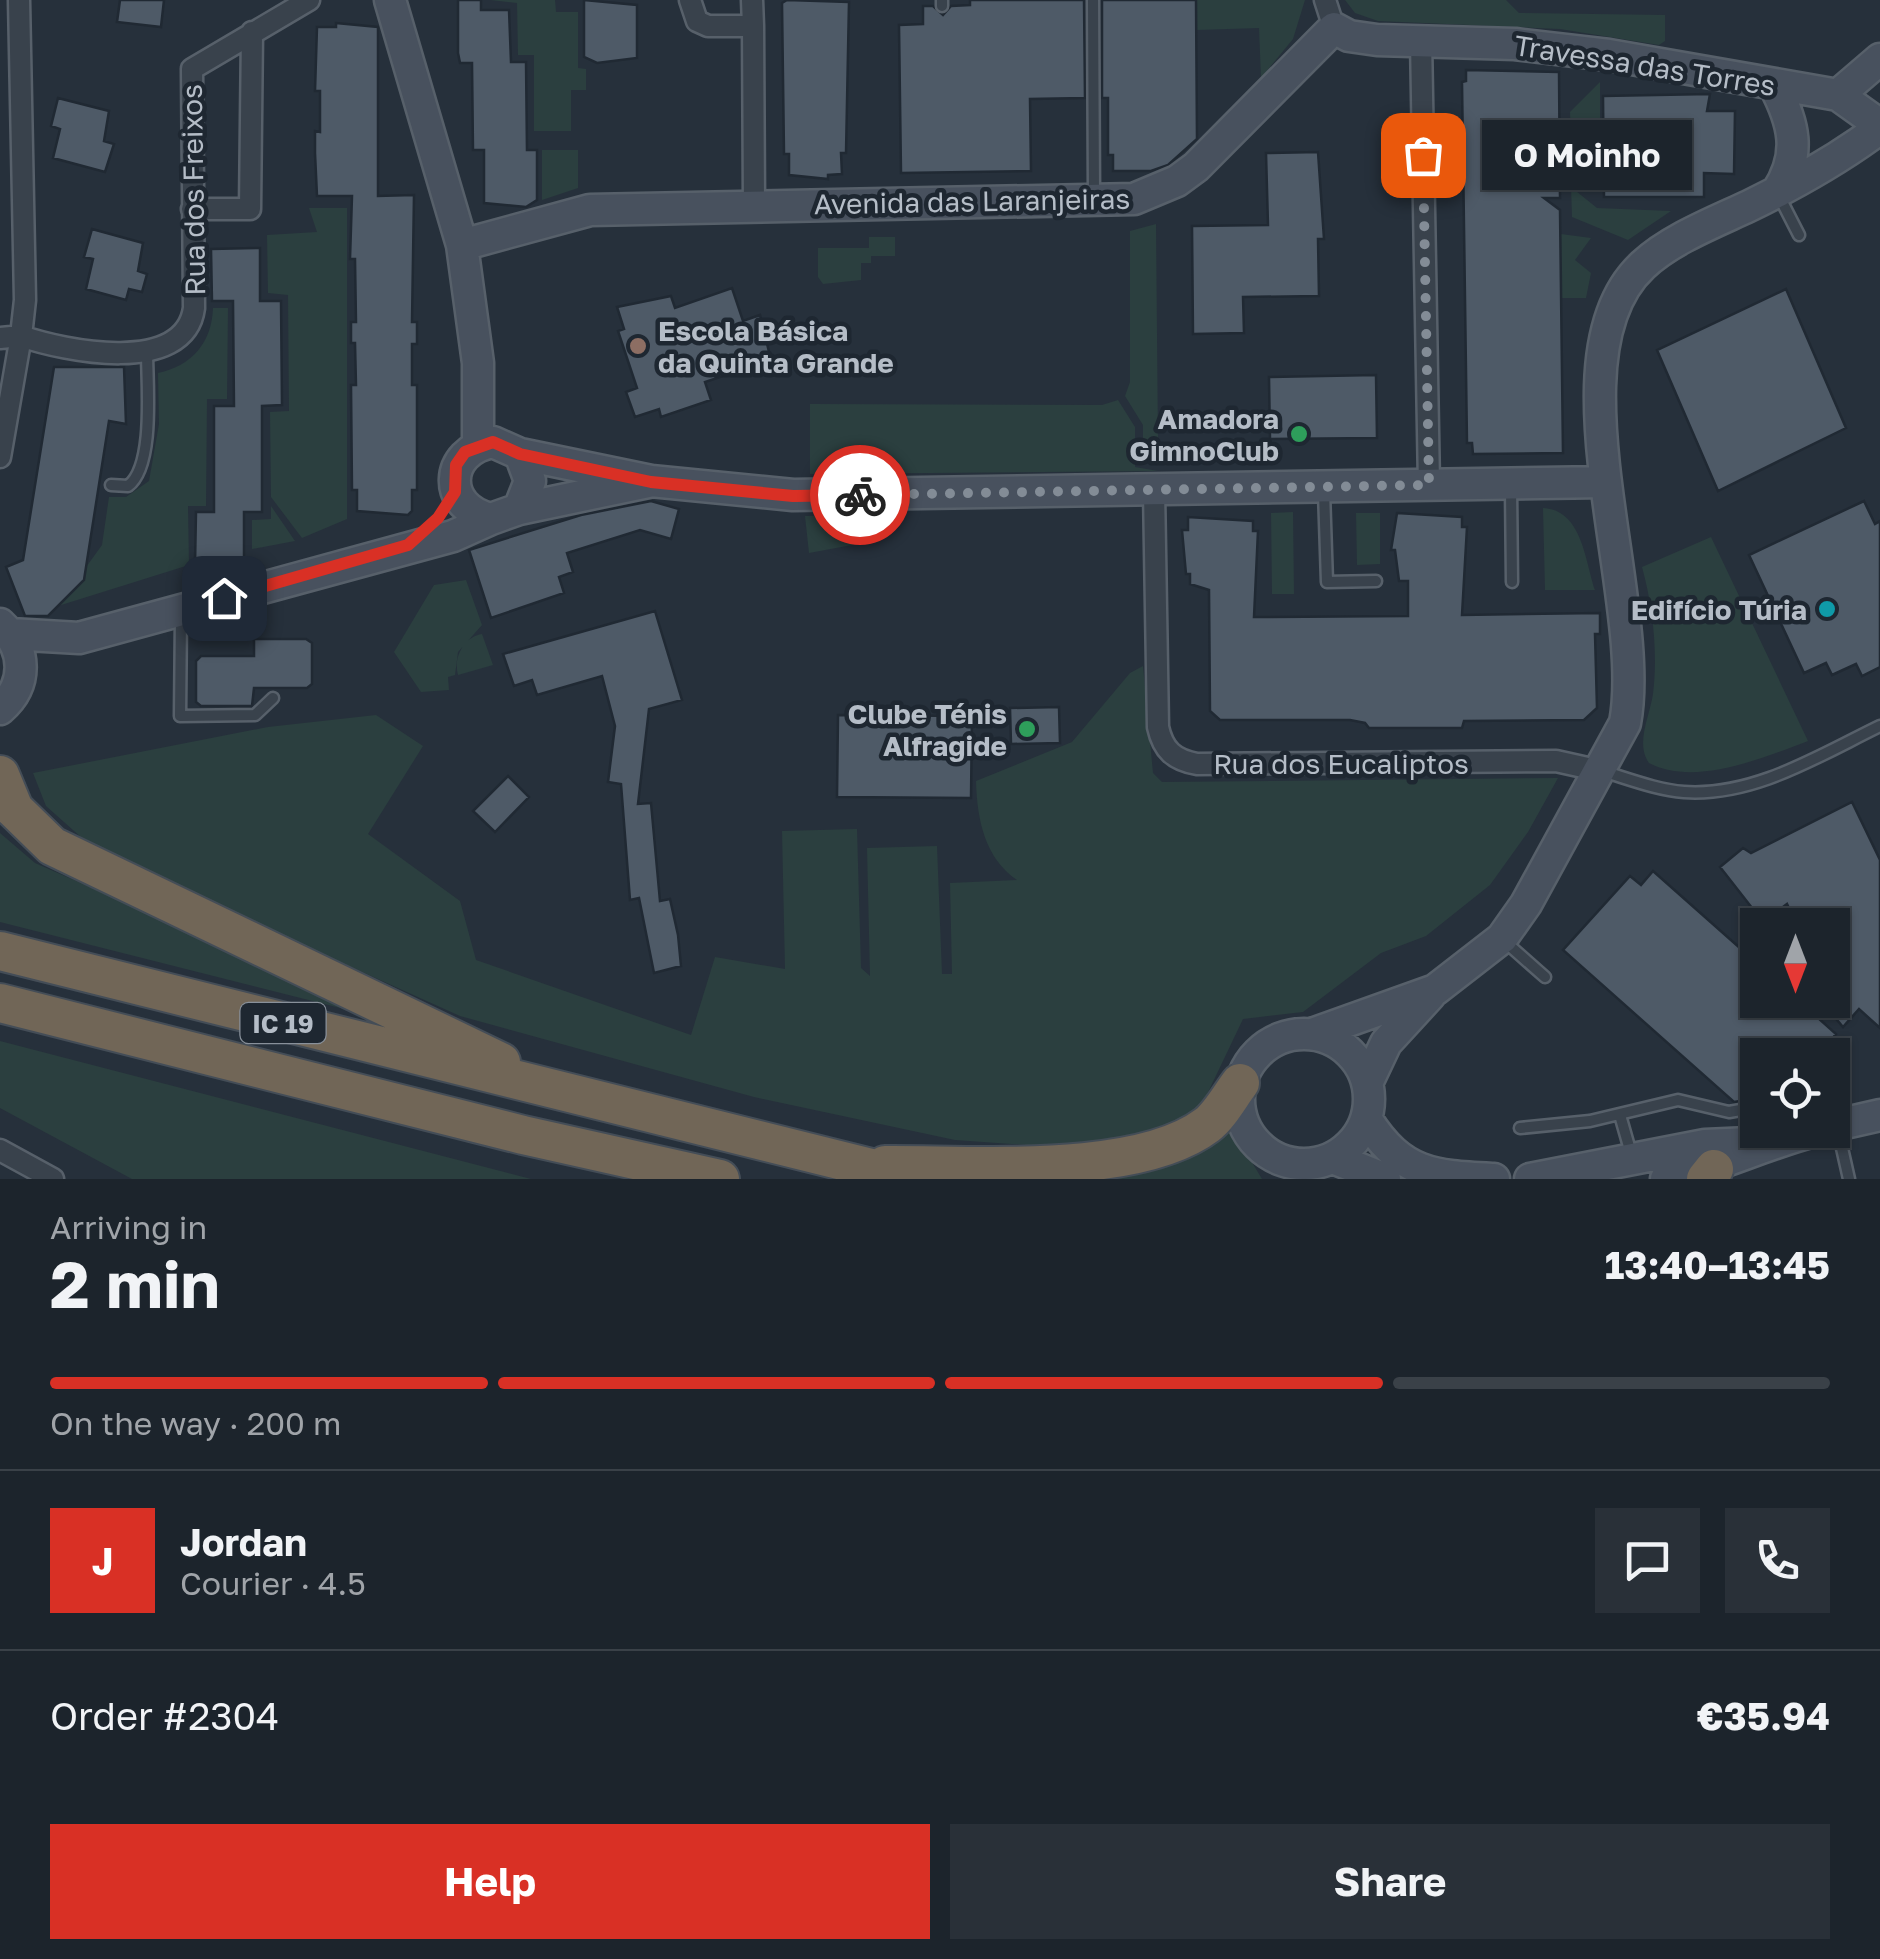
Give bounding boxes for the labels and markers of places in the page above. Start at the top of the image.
pin [1381,113,1466,198]
callout: O Moinho [1483,120,1693,190]
place label: Escola Básica da Quinta Grande [658,314,894,379]
marker: Escola Básica da Quinta Grande [627,335,649,357]
place label: Amadora GimnoClub [1129,402,1279,467]
marker: Amadora GimnoClub [1288,423,1310,445]
pin [182,556,267,641]
place label: Edifício Túria [1631,593,1807,626]
marker: Edifício Túria [1816,598,1838,620]
place label: Clube Ténis Alfragide [848,697,1007,762]
marker: Clube Ténis Alfragide [1016,718,1038,740]

